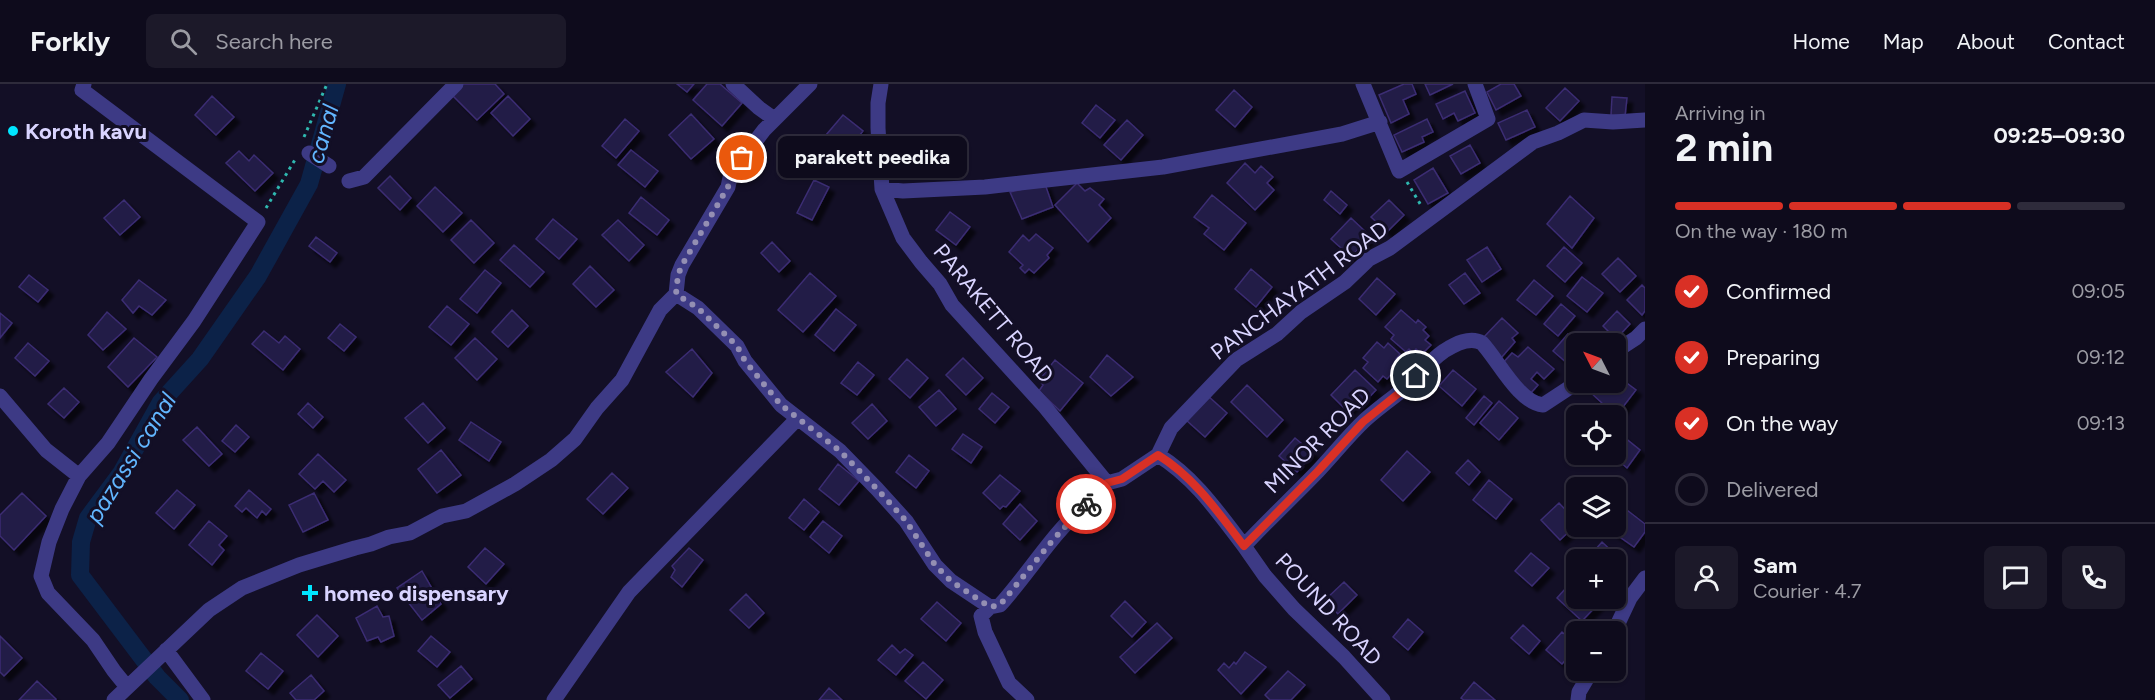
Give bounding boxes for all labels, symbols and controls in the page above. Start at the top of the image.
search box [146,14,566,68]
text: Forkly [30,24,110,58]
icon: search [167,25,200,58]
text: Search here [215,28,333,55]
text: Home [1793,29,1850,54]
text: Map [1883,29,1924,54]
text: About [1957,29,2015,54]
text: Contact [2048,29,2125,54]
water label: canal [300,100,345,167]
text: Arriving in [1675,101,1765,125]
place label: Koroth kavu [25,118,147,145]
text: 09:25–09:30 [1994,122,2125,149]
marker: Koroth kavu [6,124,20,138]
text: 2 min [1675,124,1773,171]
pin [716,132,767,183]
callout: parakett peedika [778,137,967,179]
icon: bag [725,141,758,174]
text: parakett peedika [795,145,950,169]
street label: PANCHAYATH ROAD [1205,215,1393,366]
text: On the way · 180 m [1675,219,1848,243]
street label: PARAKETT ROAD [928,238,1060,388]
icon: check [1675,275,1708,308]
text: Confirmed [1726,278,1831,305]
text: 09:05 [2071,279,2125,303]
north arrow [1566,333,1626,393]
map controls [1566,333,1626,681]
icon: check [1675,341,1708,374]
text: Preparing [1726,344,1820,371]
text: 09:12 [2076,345,2125,369]
pin [1390,350,1441,401]
icon: home [1399,359,1432,392]
street label: MINOR ROAD [1259,382,1376,499]
water label: pazassi canal [79,387,182,528]
button: locate [1566,405,1626,465]
icon: check [1675,407,1708,440]
text: On the way [1726,410,1838,437]
text: 09:13 [2077,411,2125,435]
courier [1056,474,1116,534]
text: Delivered [1726,476,1819,503]
button: layers [1566,477,1626,537]
icon: bike [1070,488,1103,521]
button: person [1675,546,1738,609]
button: chat [1984,546,2047,609]
button: phone [2062,546,2125,609]
street label: POUND ROAD [1270,548,1388,671]
button: + [1566,549,1626,609]
text: Sam [1753,552,1797,579]
text: Courier · 4.7 [1753,579,1862,603]
place label: homeo dispensary [324,580,509,607]
marker: homeo dispensary [301,584,319,602]
button: − [1566,621,1626,681]

